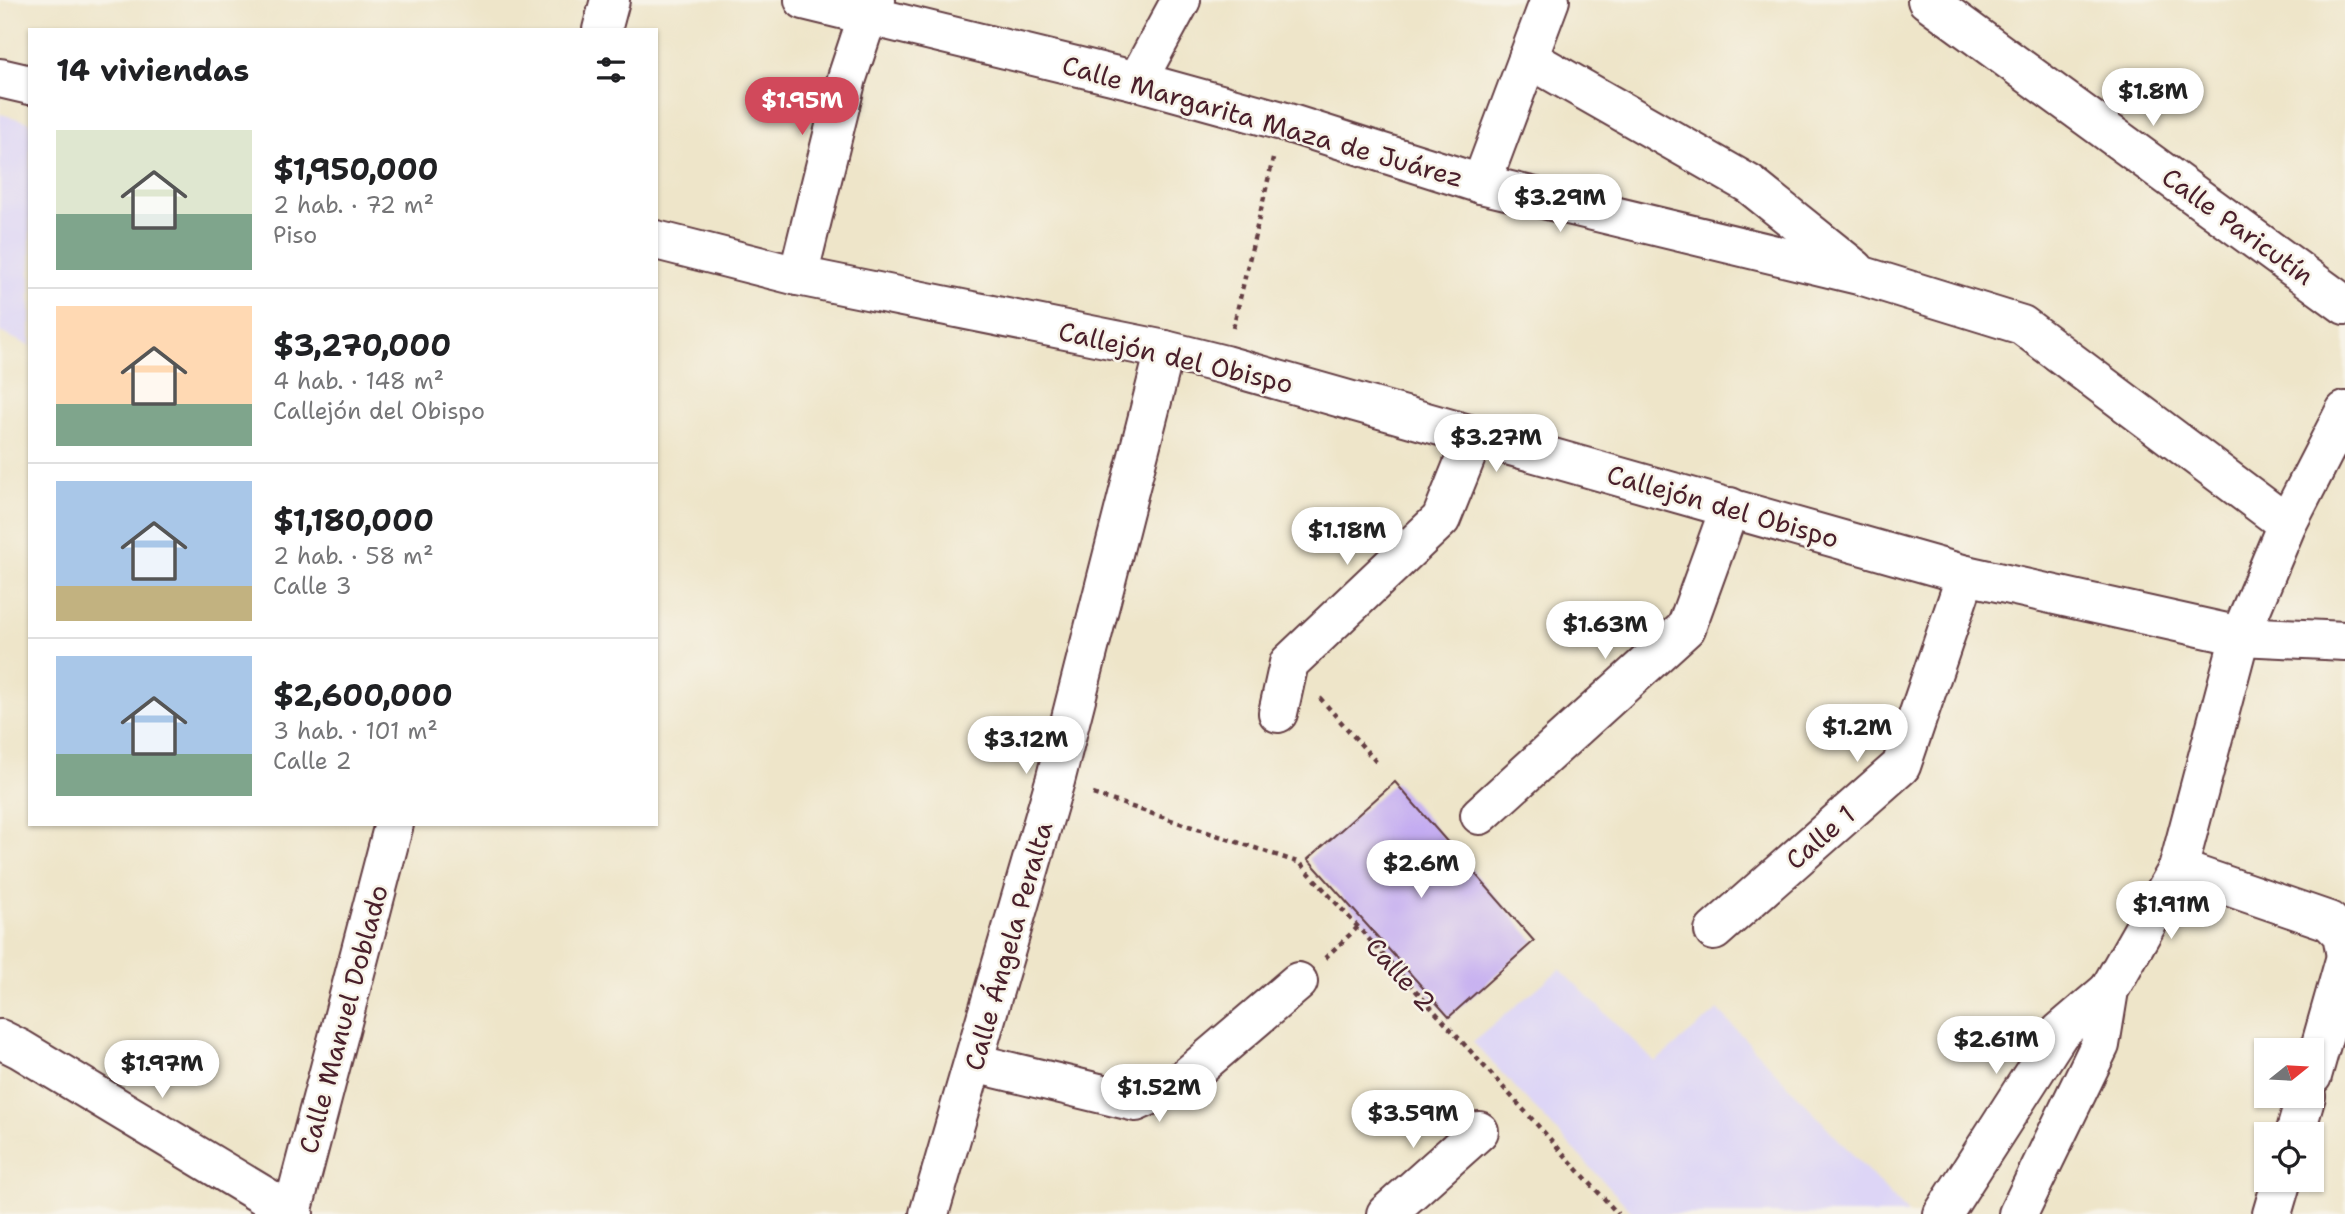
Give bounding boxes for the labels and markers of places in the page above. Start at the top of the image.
pin: $1.8M [2104,68,2202,128]
pin: $1.95M [745,78,859,137]
pin: $3.29M [1503,174,1617,234]
pin: $3.27M [1439,414,1553,474]
pin: $1.18M [1290,508,1404,567]
pin: $1.63M [1548,602,1662,661]
pin: $1.2M [1808,704,1906,764]
pin: $3.12M [969,716,1083,776]
pin: $2.6M [1372,841,1470,900]
pin: $1.91M [2114,881,2228,941]
pin: $2.61M [1939,1016,2053,1076]
pin: $1.97M [105,1040,219,1100]
pin: $1.52M [1102,1064,1216,1124]
pin: $3.59M [1356,1090,1470,1150]

